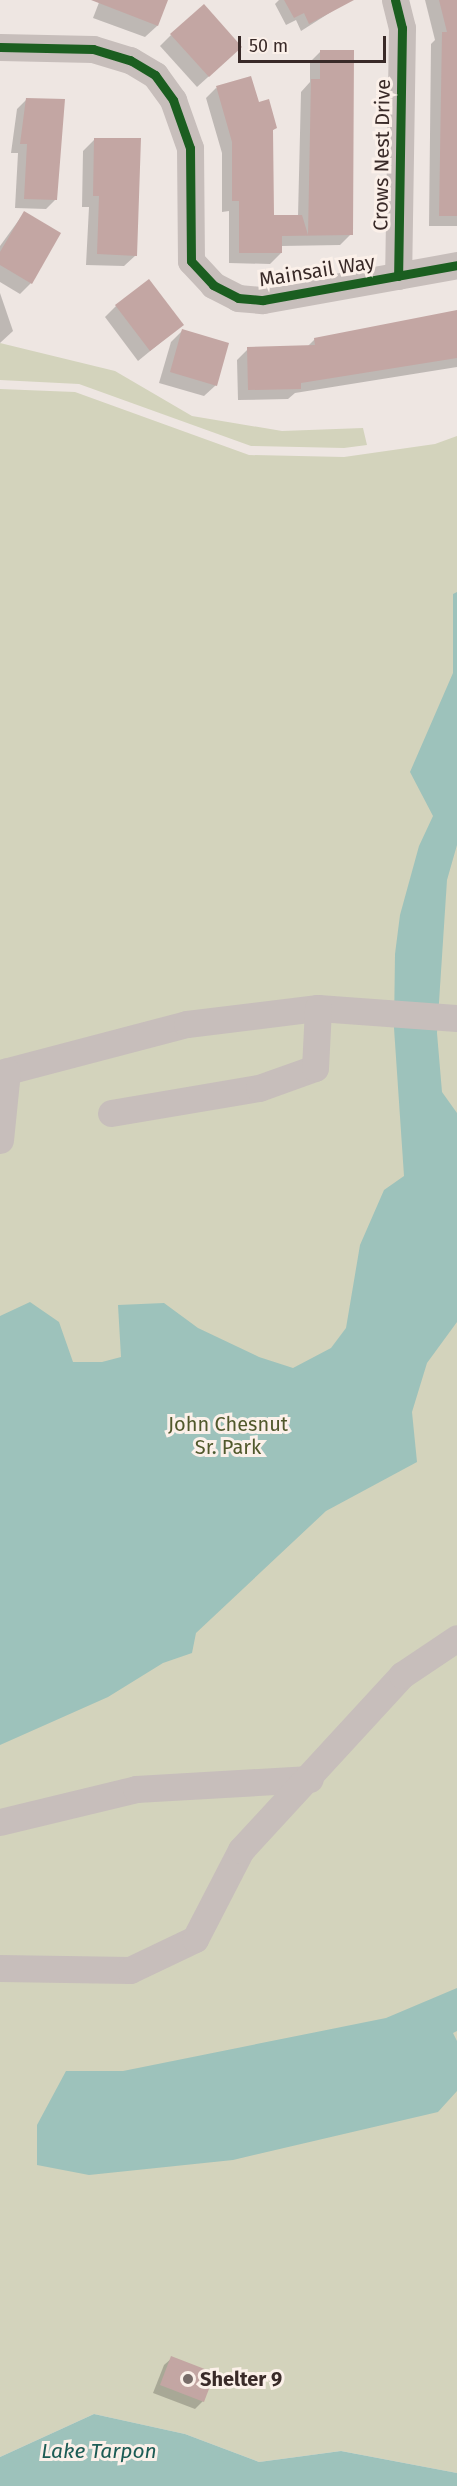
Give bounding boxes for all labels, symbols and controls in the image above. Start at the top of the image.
scale bar [241,24,390,62]
text: 50 m [249,35,288,57]
street label: Crows Nest Drive [369,79,395,231]
street label: Mainsail Way [257,250,377,292]
park label: John Chesnut Sr. Park [168,1412,288,1459]
place label: Shelter 9 [200,2367,282,2391]
marker: Shelter 9 [181,2372,195,2386]
water label: Lake Tarpon [41,2438,157,2464]

